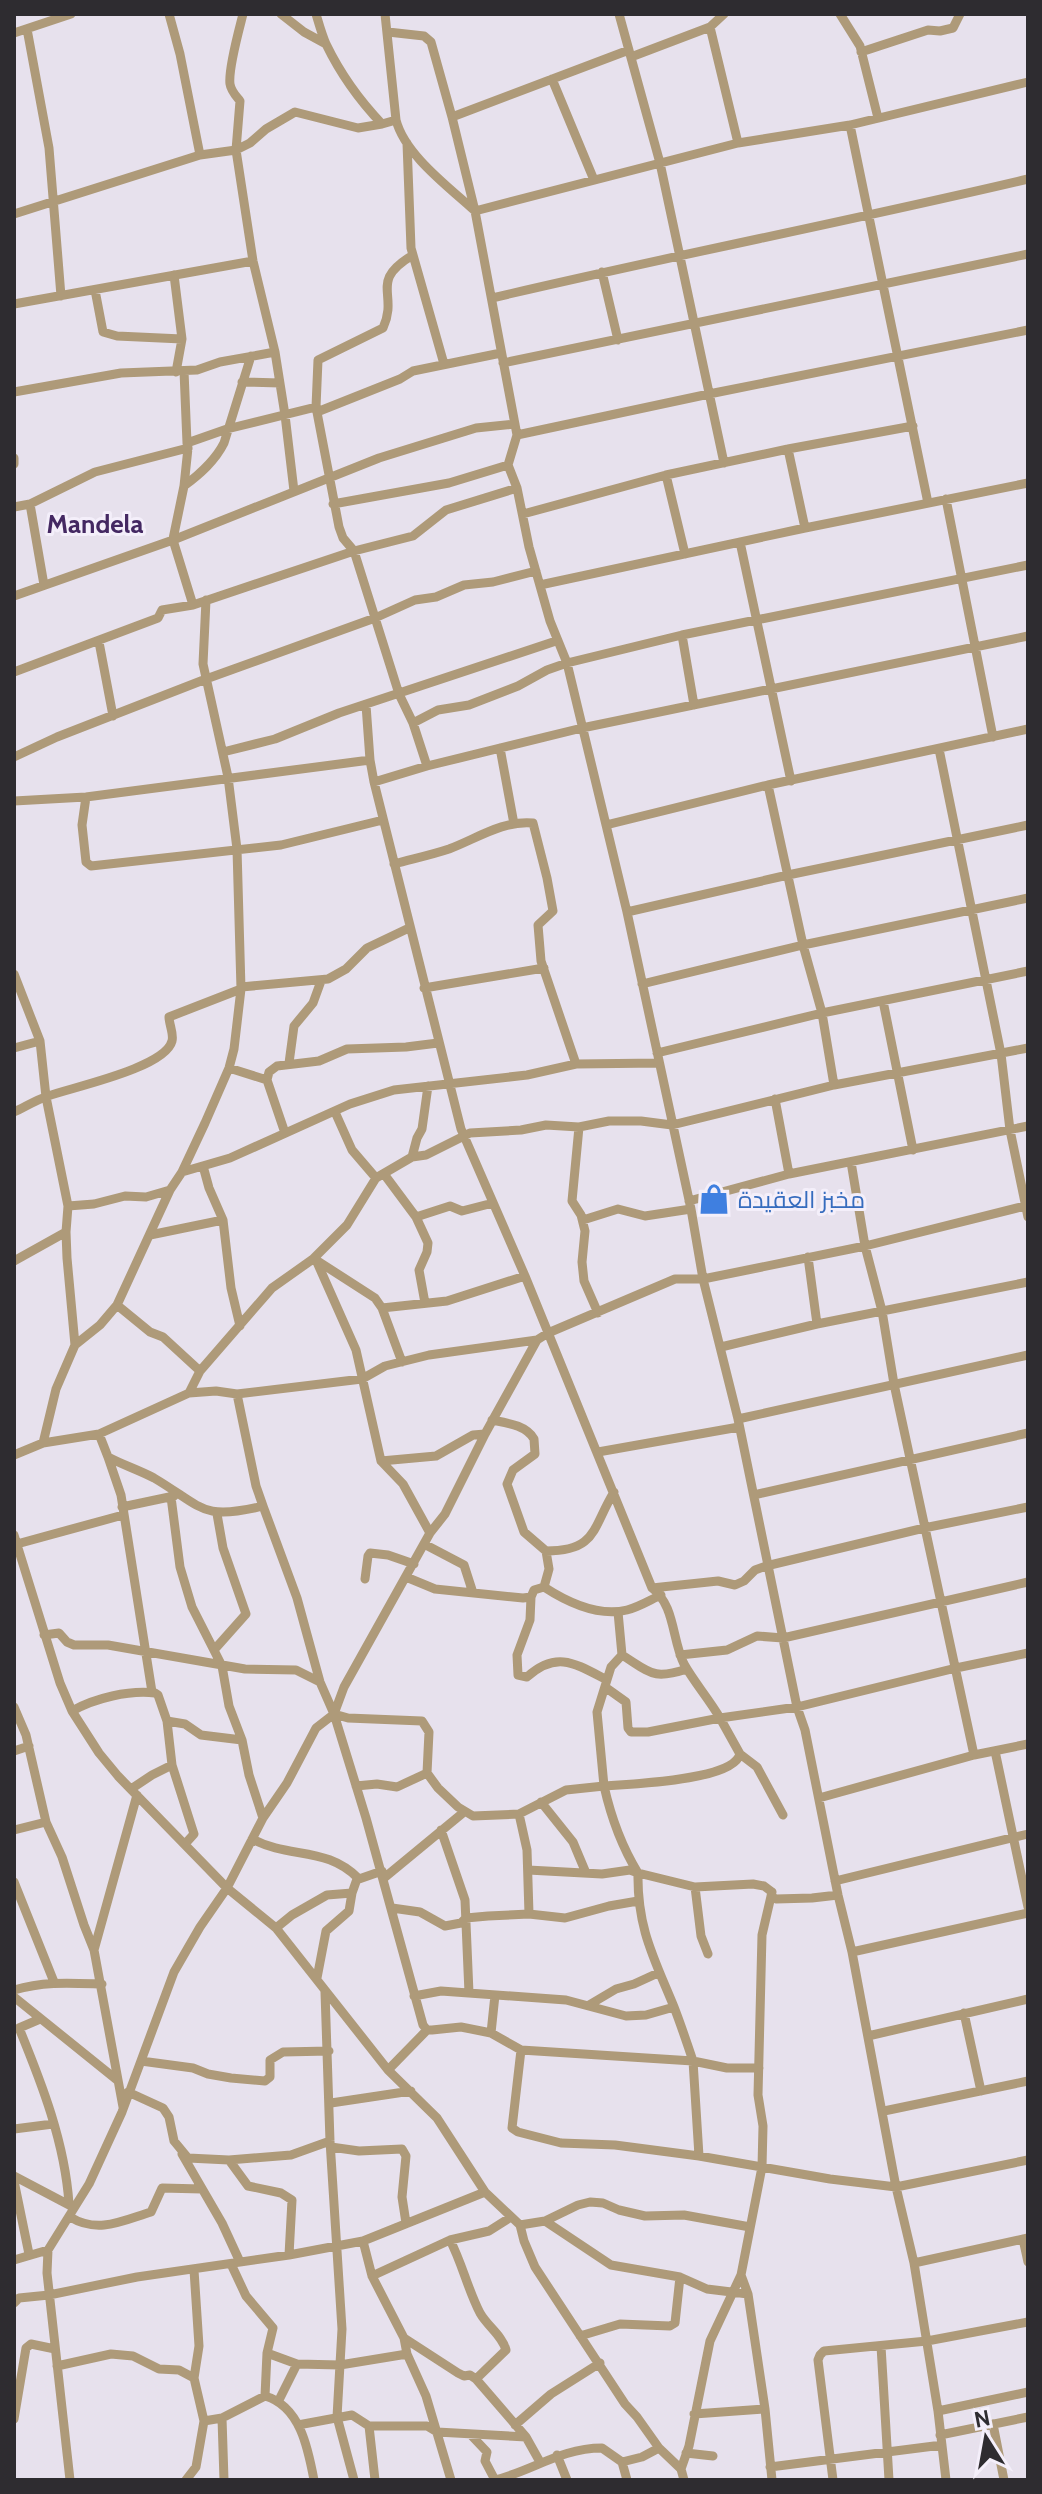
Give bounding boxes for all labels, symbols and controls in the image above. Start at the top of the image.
district label: Mandela [47,508,143,540]
shop icon: مخبز العقيدة [697,1182,731,1216]
place label: مخبز العقيدة [738,1185,865,1214]
north arrow [946,2398,1026,2478]
text: N [972,2404,992,2434]

